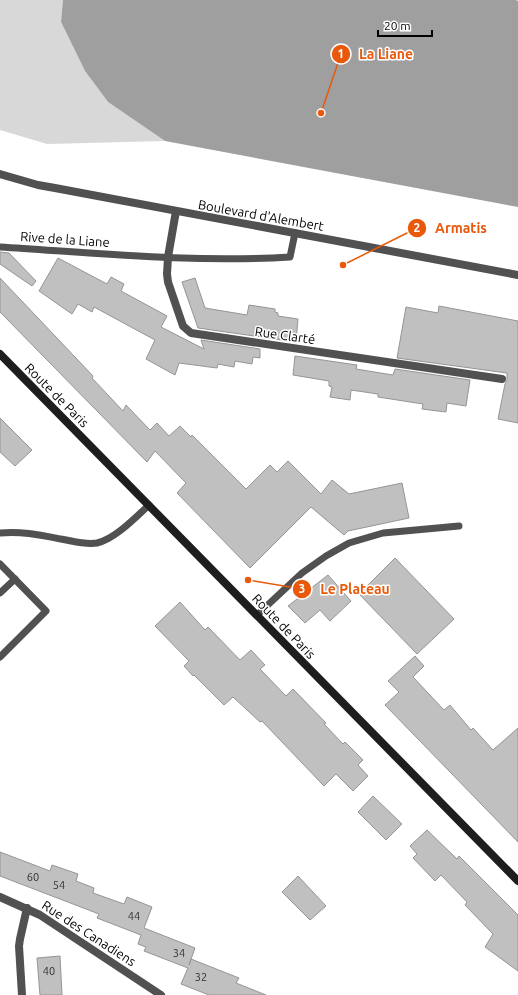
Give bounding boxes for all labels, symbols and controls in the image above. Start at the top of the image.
scale bar [378,12,432,38]
text: 20 m [384,19,411,32]
callout: La Liane [331,41,421,67]
text: La Liane [359,46,413,62]
text: 1 [338,47,344,60]
street label: Boulevard d'Alembert [197,197,325,233]
callout: Armatis [407,215,495,241]
text: Armatis [435,220,487,236]
text: 2 [414,221,421,234]
street label: Rive de la Liane [20,229,110,249]
street label: Rue Clarté [254,324,316,346]
street label: Route de Paris [22,360,92,430]
callout: Le Plateau [292,576,398,602]
text: Le Plateau [320,581,390,597]
text: 3 [299,582,305,595]
street label: Route de Paris [250,591,319,661]
house number: 60 [27,871,39,883]
house number: 54 [53,879,65,891]
street label: Rue des Canadiens [40,897,139,969]
house number: 44 [128,910,140,922]
house number: 34 [173,947,185,959]
house number: 40 [43,965,55,977]
house number: 32 [195,971,207,983]

